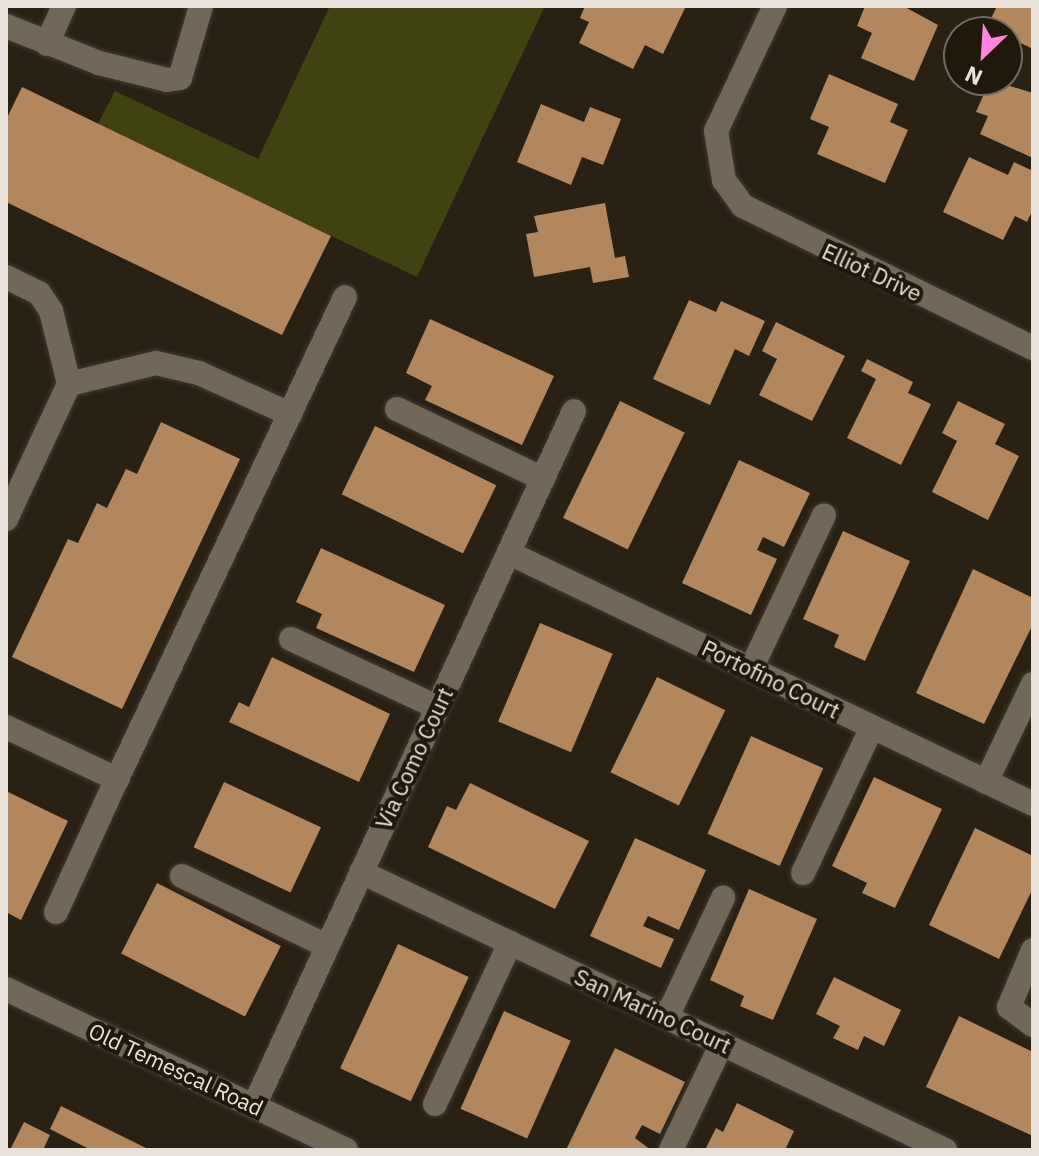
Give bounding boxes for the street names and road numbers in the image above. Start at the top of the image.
street label: Elliot Drive [818,238,926,306]
street label: Portofino Court [698,634,844,724]
street label: Via Como Court [370,683,458,833]
street label: San Marino Court [570,963,736,1059]
street label: Old Temescal Road [85,1017,267,1121]

